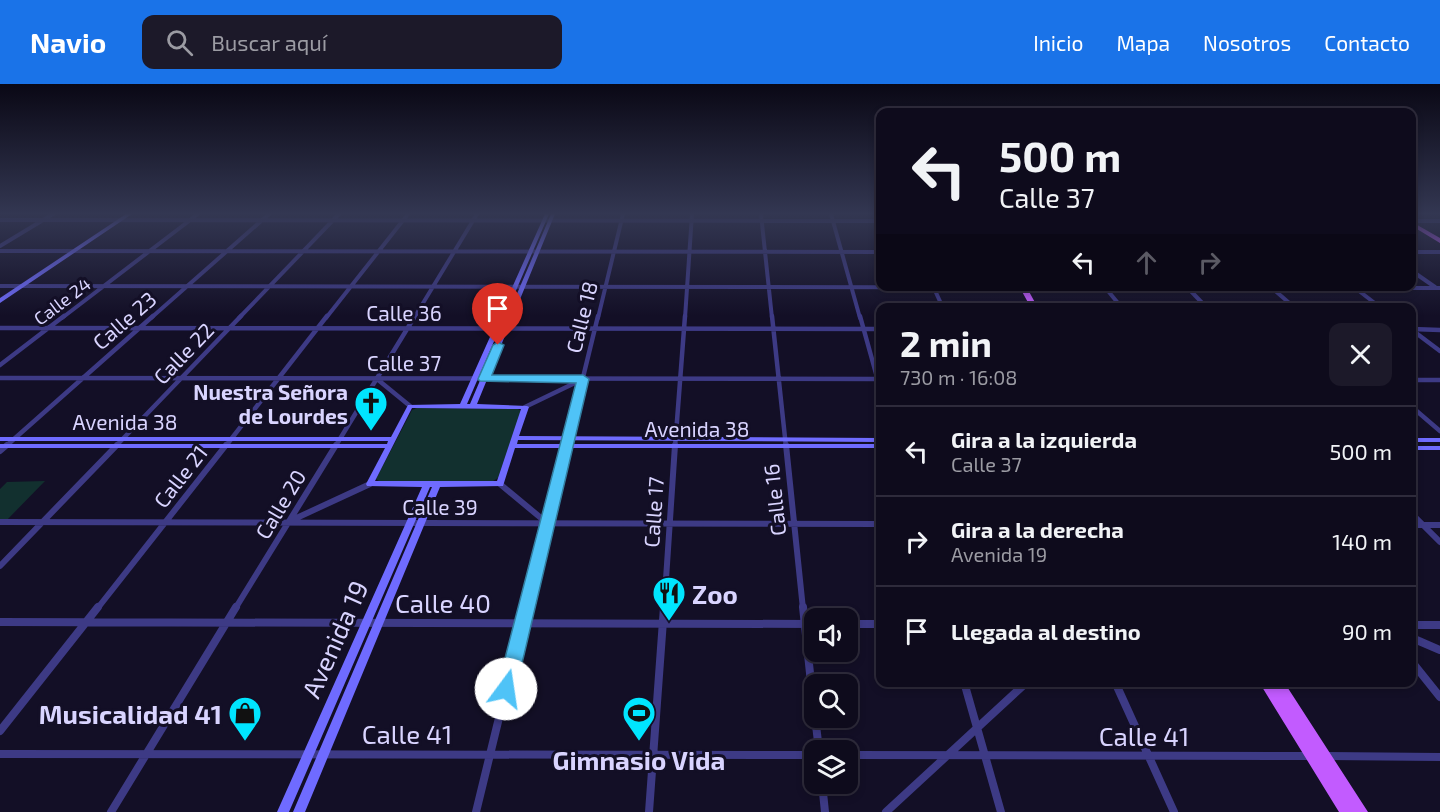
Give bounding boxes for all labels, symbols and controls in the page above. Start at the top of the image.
search box [142,15,562,69]
text: Navio [30,25,106,59]
icon: search [163,26,196,59]
text: Buscar aquí [211,29,327,55]
text: Inicio [1033,30,1083,55]
text: Mapa [1116,30,1170,55]
text: Nosotros [1203,30,1291,55]
text: Contacto [1324,30,1410,55]
text: 500 m [999,130,1121,180]
icon: left [900,132,978,210]
text: Calle 37 [999,181,1095,213]
icon: left [1067,246,1100,279]
icon: ahead [1130,246,1163,279]
icon: right [1193,246,1226,279]
street label: Calle 24 [29,272,95,330]
street label: Calle 18 [560,279,602,355]
pin [472,283,523,345]
street label: Calle 23 [87,286,161,354]
icon: arrive [481,292,514,325]
street label: Calle 36 [366,300,442,325]
street label: Calle 22 [148,317,218,389]
text: 2 min [900,321,992,364]
button: close [1329,323,1392,386]
street label: Calle 37 [367,350,441,375]
text: 730 m · 16:08 [900,365,1017,389]
place label: Nuestra Señora de Lourdes [193,379,348,428]
church icon: Nuestra Señora de Lourdes [353,385,389,432]
street label: Avenida 38 [73,409,178,434]
street label: Avenida 38 [645,416,750,441]
text: Gira a la izquierda [951,426,1137,452]
icon: left [900,435,933,468]
text: 500 m [1329,438,1392,464]
street label: Calle 21 [148,440,212,512]
text: Calle 37 [951,452,1022,476]
street label: Calle 16 [758,463,790,537]
street label: Calle 20 [250,465,310,543]
street label: Calle 17 [638,475,668,548]
street label: Calle 39 [402,494,478,519]
text: Gira a la derecha [951,516,1124,542]
icon: right [900,525,933,558]
text: 140 m [1332,528,1392,554]
text: Avenida 19 [951,542,1047,566]
restaurant icon: Zoo [651,575,687,622]
street label: Avenida 19 [294,576,374,702]
place label: Zoo [692,578,738,609]
street label: Calle 40 [395,587,491,618]
map controls [804,608,858,794]
button: sound [804,608,858,662]
icon: arrive [900,615,933,648]
text: Llegada al destino [951,618,1141,644]
text: 90 m [1342,618,1392,644]
position arrow [474,657,538,721]
button: search [804,674,858,728]
shop icon: Musicalidad 41 [227,695,263,742]
sports icon: Gimnasio Vida [621,695,657,742]
place label: Musicalidad 41 [39,698,222,729]
street label: Calle 41 [362,718,452,749]
street label: Calle 41 [1099,720,1189,751]
button: layers [804,740,858,794]
place label: Gimnasio Vida [553,744,725,775]

